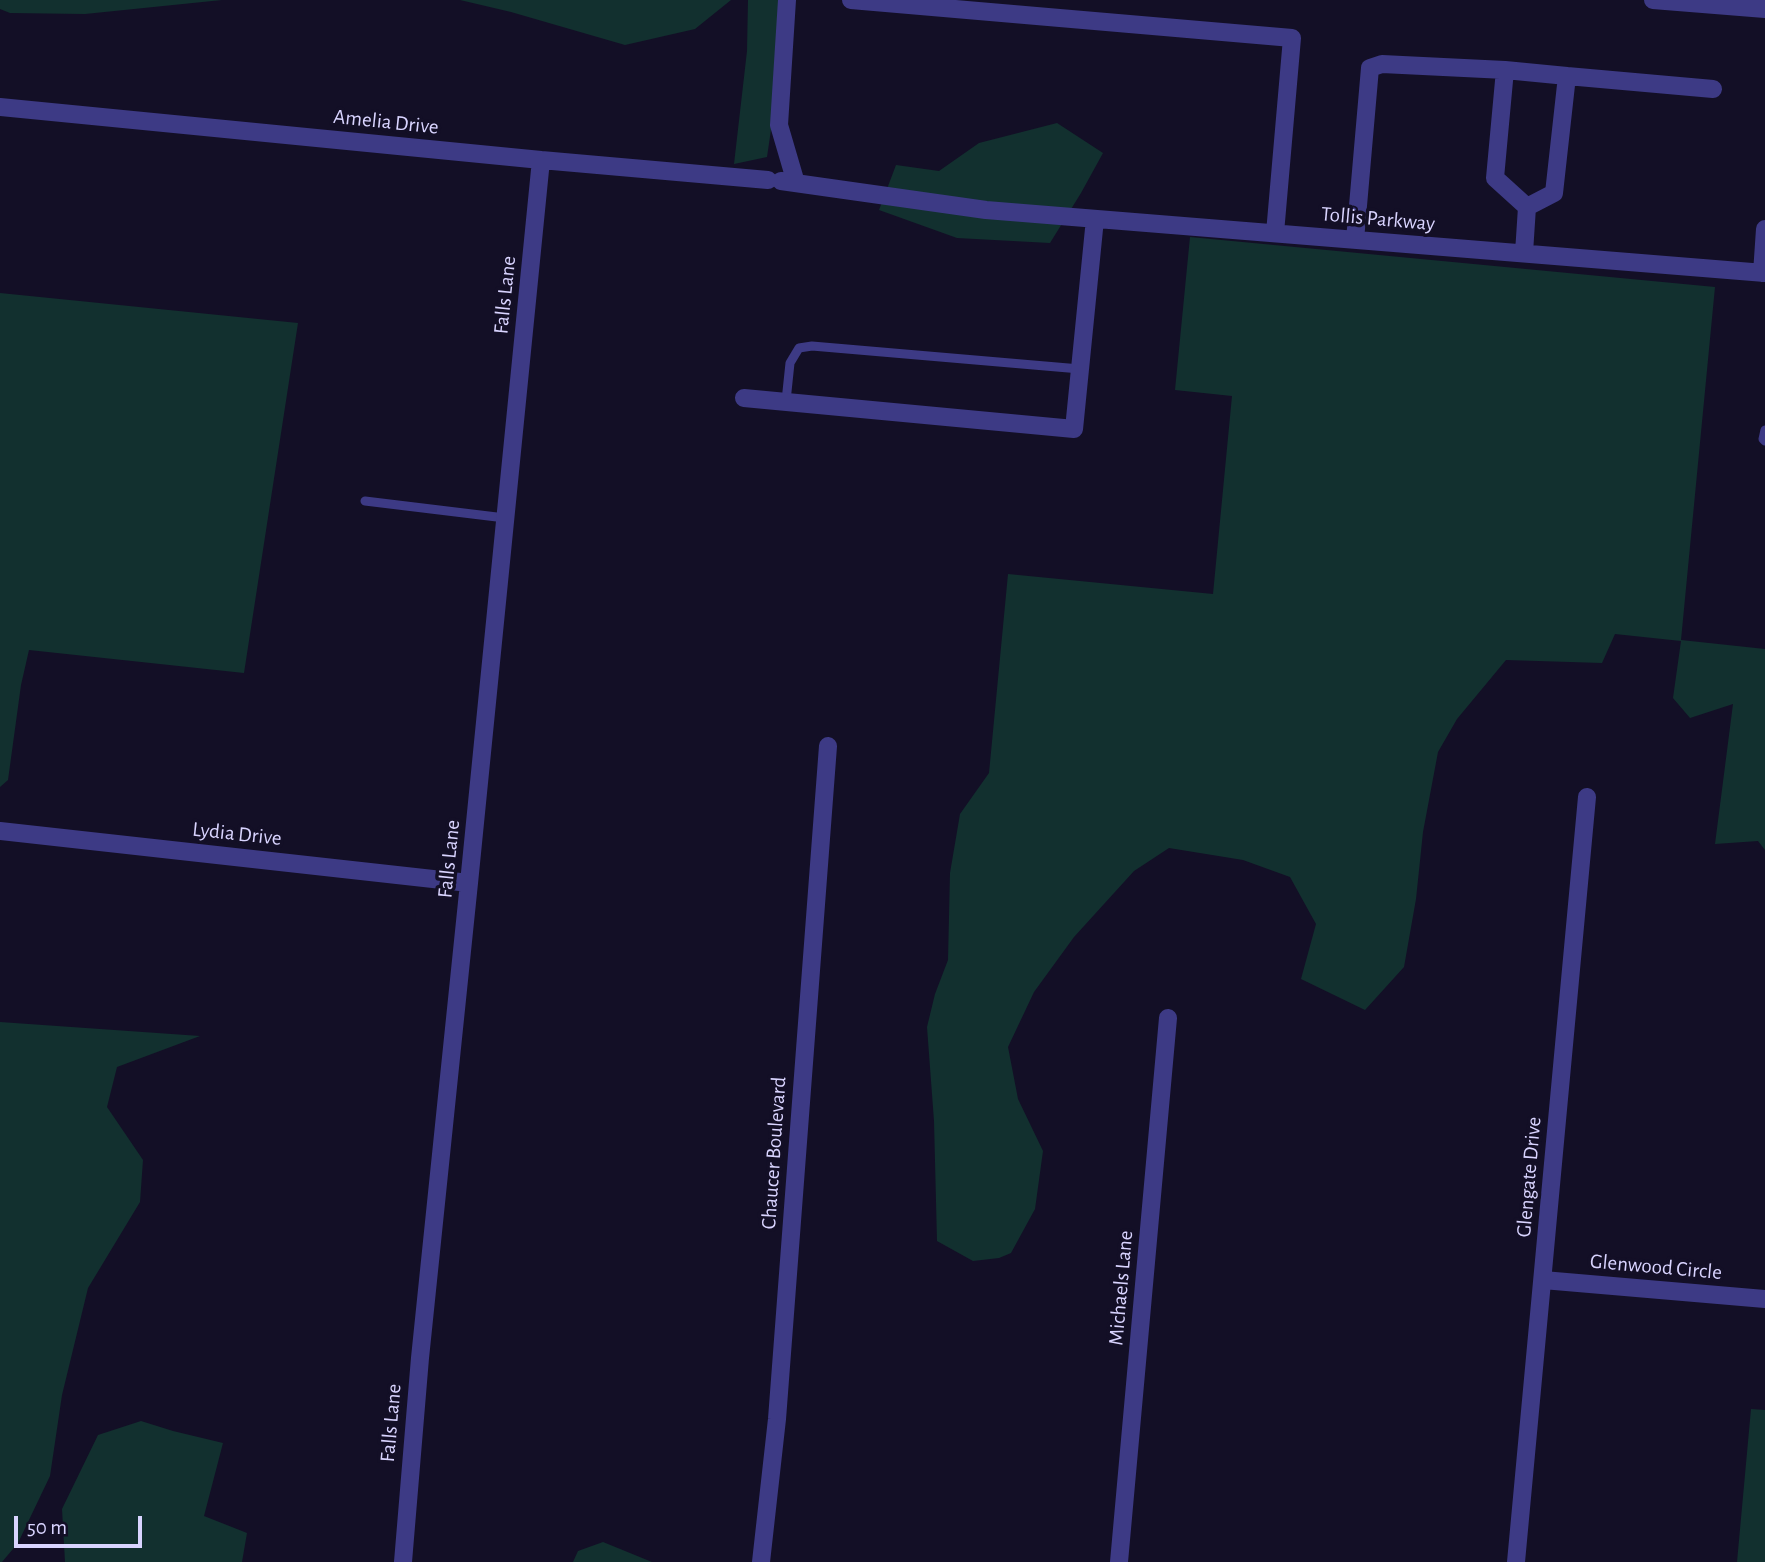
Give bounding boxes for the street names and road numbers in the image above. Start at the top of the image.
street label: Amelia Drive [332,104,440,140]
street label: Tollis Parkway [1320,201,1436,237]
street label: Falls Lane [488,255,522,335]
street label: Lydia Drive [191,817,283,851]
street label: Falls Lane [432,819,466,899]
street label: Chaucer Boulevard [756,1076,792,1230]
street label: Glengate Drive [1511,1116,1547,1238]
street label: Michaels Lane [1103,1230,1139,1346]
street label: Glenwood Circle [1589,1249,1723,1285]
street label: Falls Lane [375,1383,407,1463]

